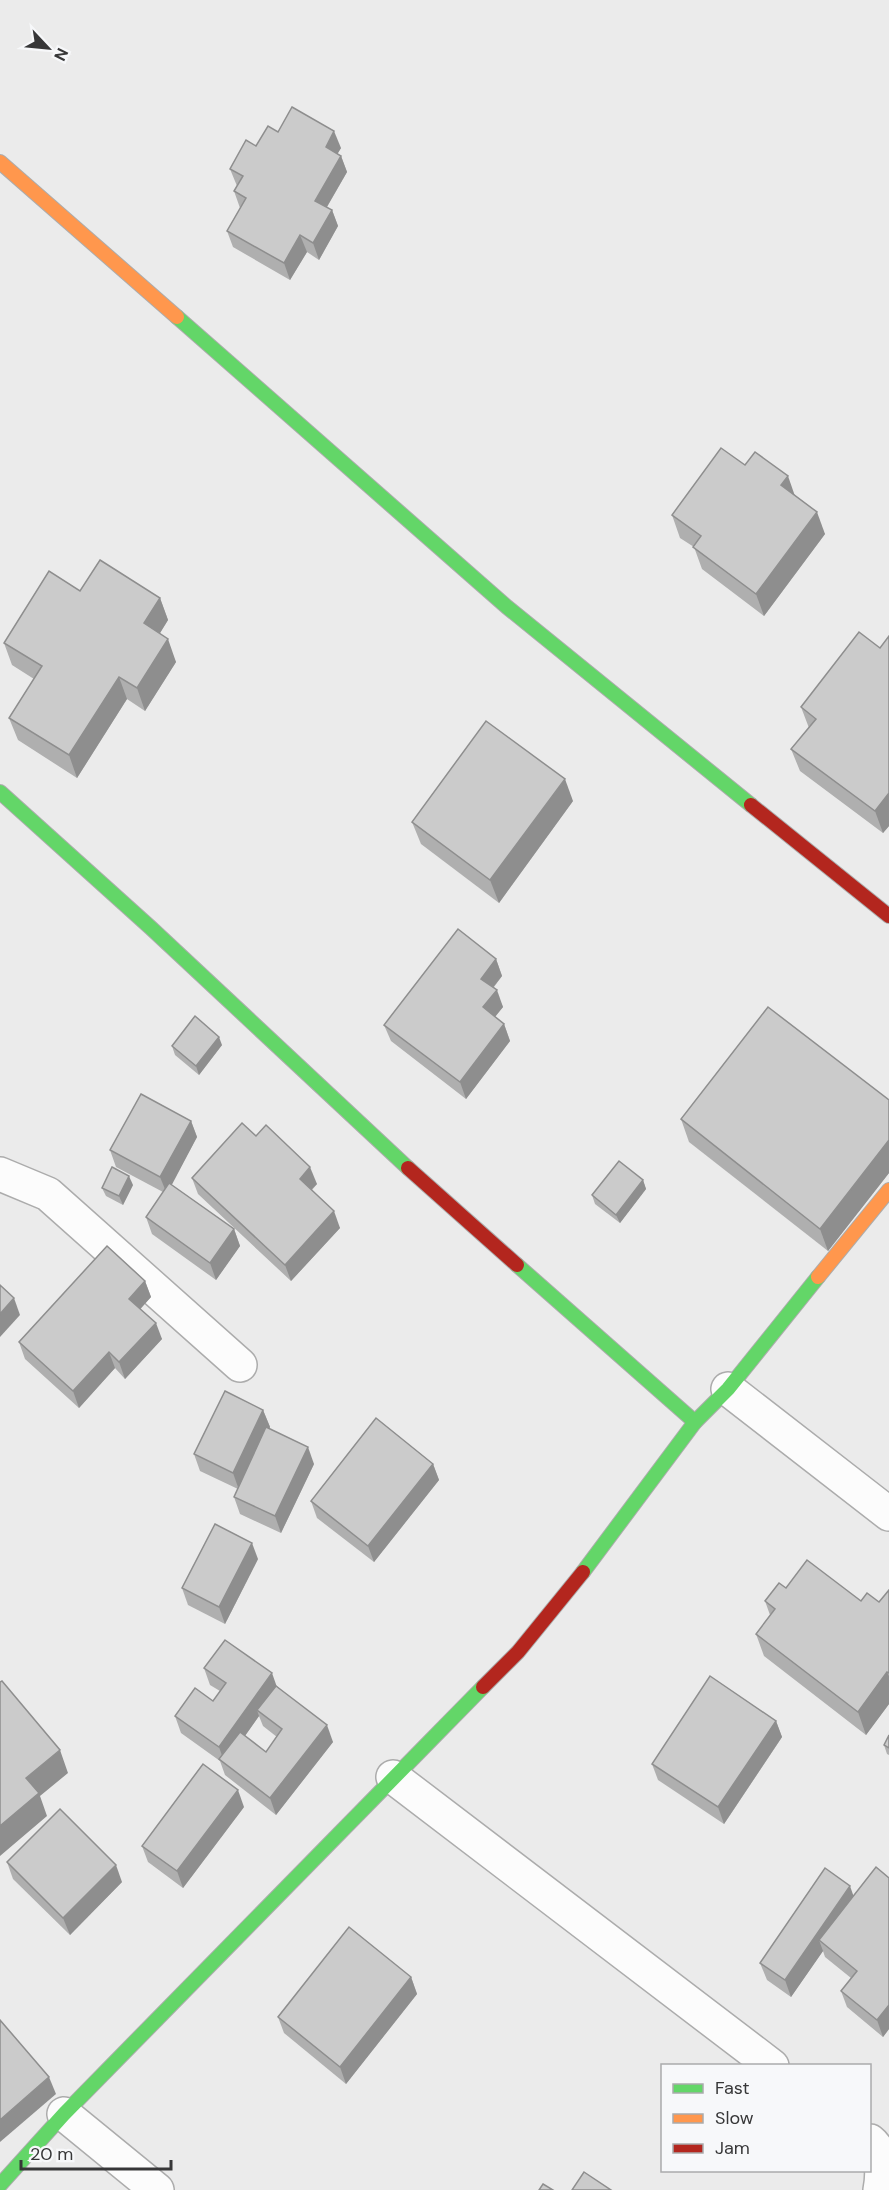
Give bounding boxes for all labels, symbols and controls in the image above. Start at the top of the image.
north arrow [18,18,78,78]
text: N [49,45,73,64]
legend [661,2064,871,2172]
text: Fast [715,2076,750,2100]
text: Slow [715,2106,754,2130]
scale bar [21,2133,171,2171]
text: Jam [715,2136,750,2160]
text: 20 m [30,2142,73,2166]

